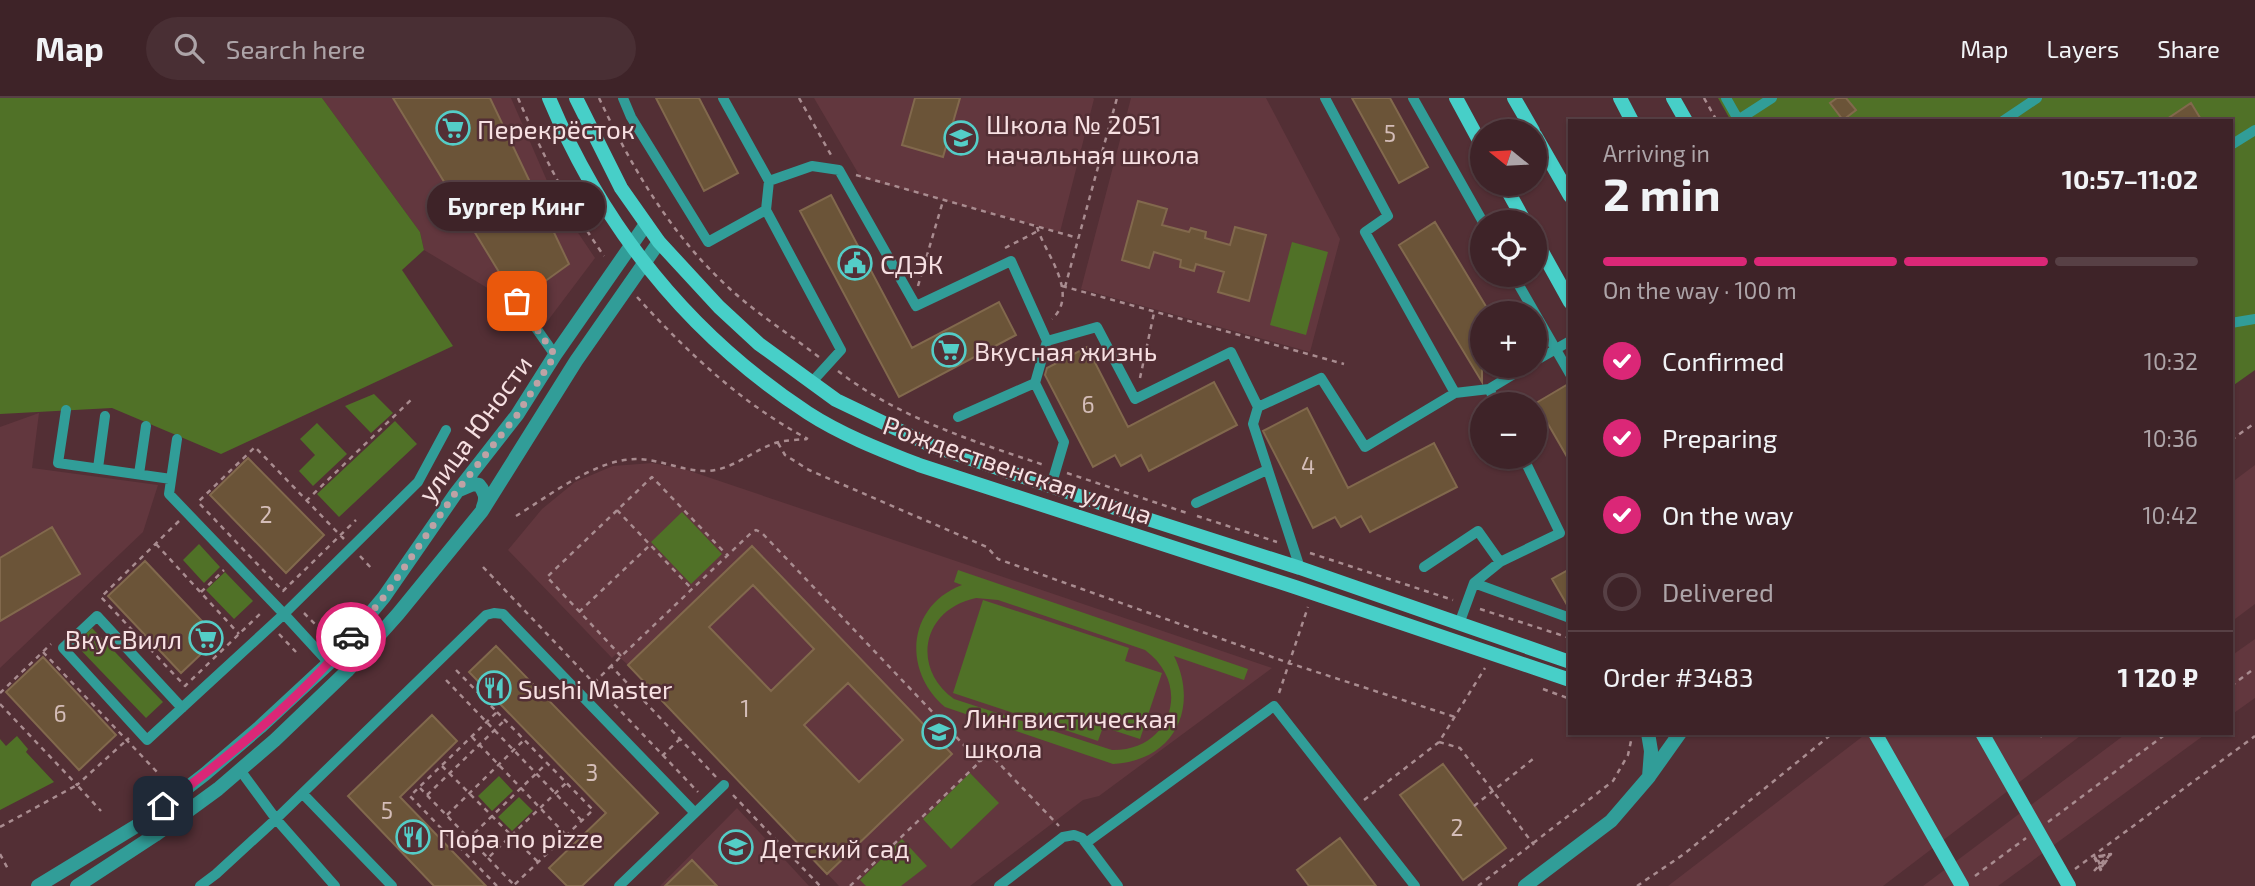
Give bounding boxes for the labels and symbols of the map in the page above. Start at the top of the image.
place label: Школа № 2051 начальная школа [986,108,1200,169]
supermarket icon: Перекрёсток [434,109,472,147]
place label: Перекрёсток [477,113,635,144]
school or university icon: Школа № 2051 начальная школа [942,119,980,157]
house number: 5 [1384,119,1396,147]
north arrow [1470,119,1547,196]
callout: Бургер Кинг [428,182,606,231]
public building icon: СДЭК [836,244,874,282]
place label: СДЭК [880,248,943,279]
pin [487,271,547,331]
supermarket icon: Вкусная жизнь [930,331,968,369]
place label: Вкусная жизнь [974,335,1157,367]
street label: улица Юности [411,349,538,508]
house number: 6 [1081,390,1095,418]
street label: Рождественская улица [879,408,1157,531]
house number: 4 [1301,451,1315,479]
house number: 2 [260,500,272,528]
courier [316,602,386,672]
supermarket icon: ВкусВилл [187,619,225,657]
place label: ВкусВилл [65,623,182,655]
restaurant icon: Sushi Master [475,669,513,707]
place label: Sushi Master [518,673,673,704]
house number: 1 [740,694,750,722]
house number: 6 [53,699,67,727]
place label: Лингвистическая школа [964,702,1177,763]
school or university icon: Лингвистическая школа [920,713,958,751]
house number: 3 [586,758,598,786]
pin [133,776,193,836]
house number: 5 [381,796,393,824]
house number: 2 [1451,813,1463,841]
restaurant icon: Пора по pizze [394,818,432,856]
place label: Пора по pizze [438,822,603,853]
school or university icon: Детский сад [717,828,755,866]
place label: Детский сад [760,832,910,863]

